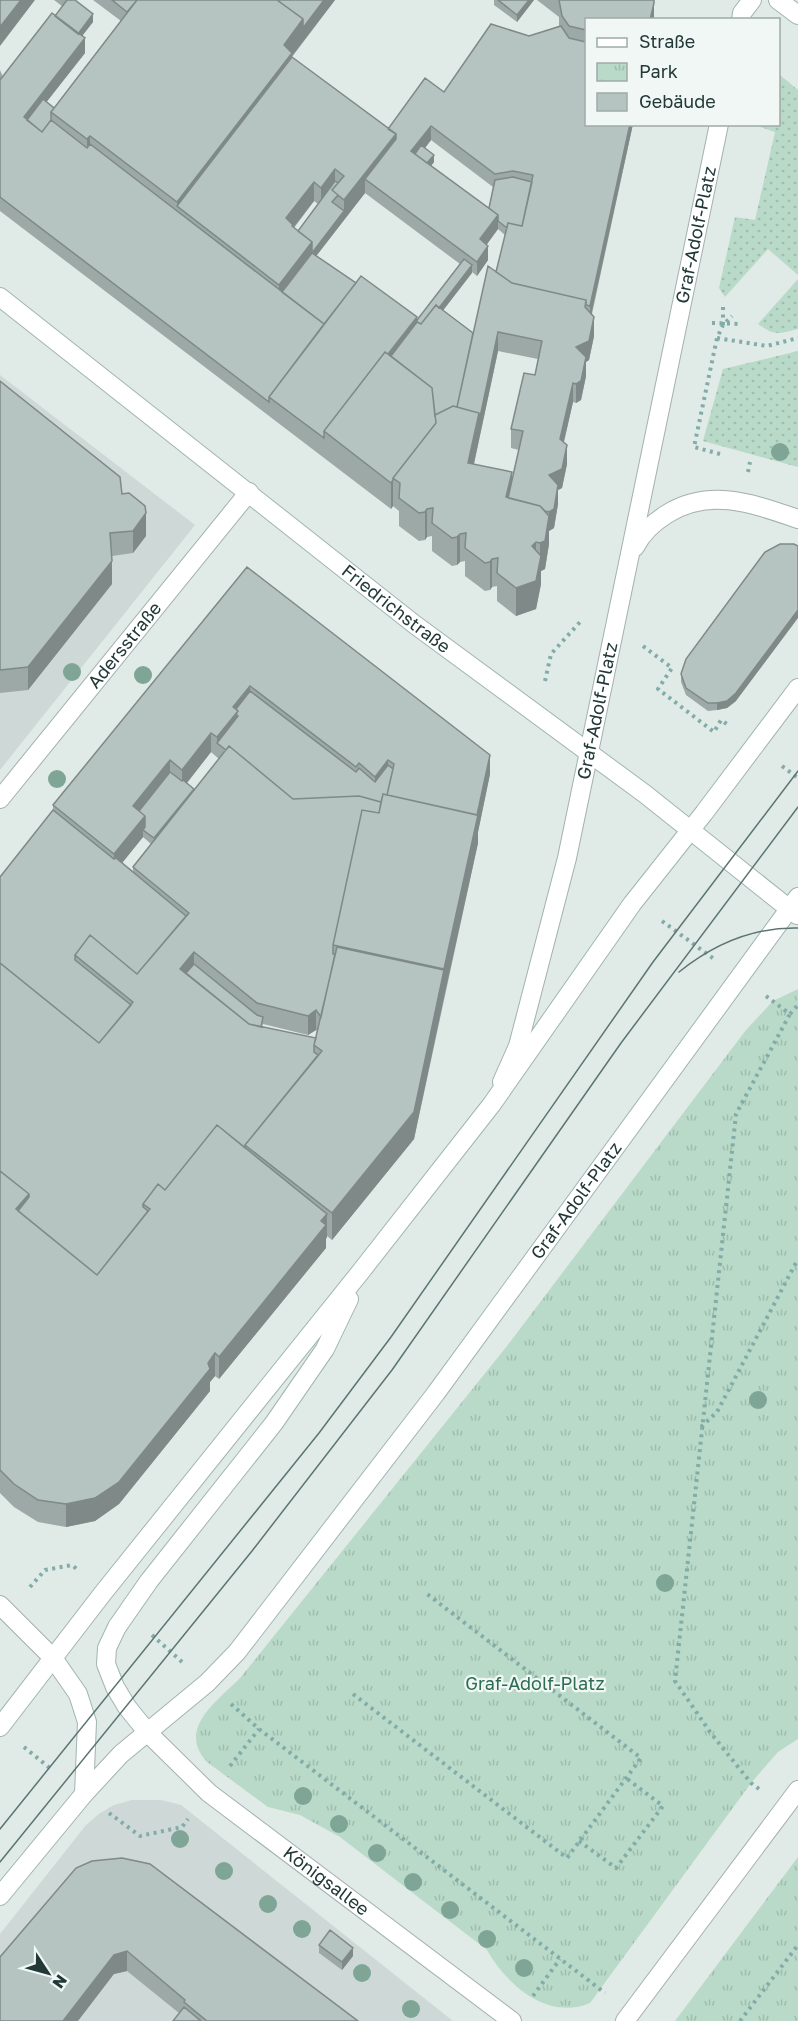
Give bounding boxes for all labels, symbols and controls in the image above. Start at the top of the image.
legend [585,18,780,126]
text: Straße [639,30,695,52]
text: Park [639,60,678,82]
text: Gebäude [639,90,716,112]
street label: Graf-Adolf-Platz [670,164,720,305]
street label: Friedrichstraße [338,559,455,657]
street label: Adersstraße [82,597,165,692]
street label: Graf-Adolf-Platz [572,640,621,781]
street label: Graf-Adolf-Platz [525,1137,626,1263]
park label: Graf-Adolf-Platz [465,1672,605,1694]
street label: Königsallee [279,1841,374,1920]
north arrow [18,1943,78,2003]
text: N [48,1971,72,1993]

